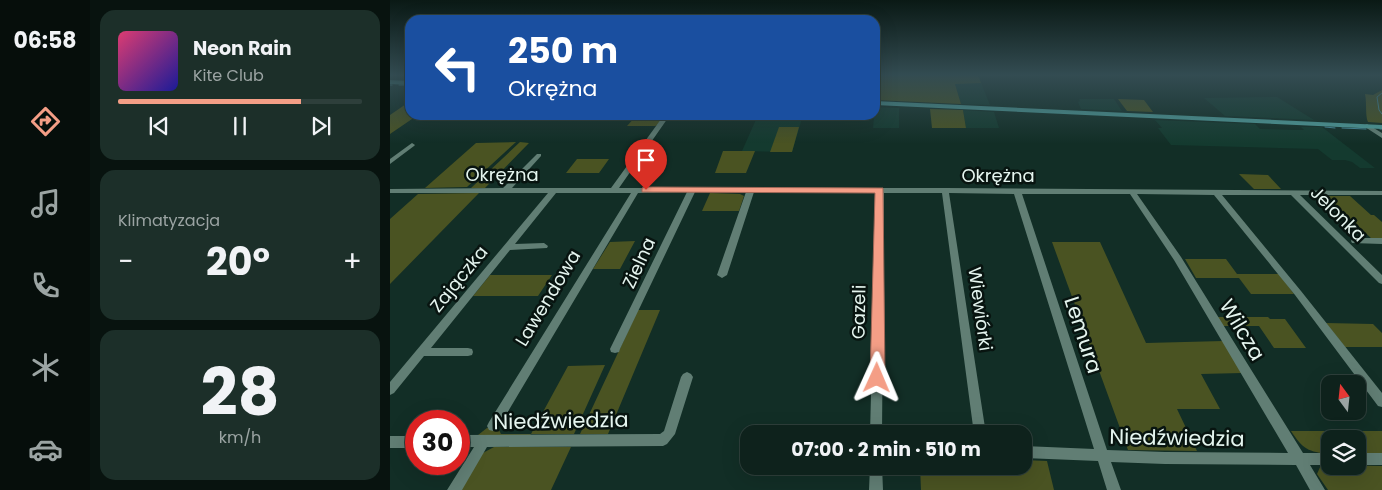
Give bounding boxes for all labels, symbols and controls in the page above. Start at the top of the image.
text: 06:58 [13,25,77,56]
text: 250 m [508,26,618,75]
text: Neon Rain [193,35,292,62]
icon: left [425,35,490,100]
text: Kite Club [193,64,264,87]
text: Okrężna [508,73,597,104]
icon: directions [28,104,63,139]
icon: previous [145,112,173,140]
icon: pause [226,112,254,140]
icon: next [307,112,335,140]
pin [625,139,667,190]
icon: arrive [632,146,660,174]
street label: Okrężna [465,162,539,187]
street label: Okrężna [961,163,1035,188]
street label: Jelonka [1305,180,1372,247]
icon: music [28,186,63,221]
text: Klimatyzacja [118,209,220,232]
street label: Zielna [616,233,661,292]
text: 20° [206,235,270,288]
street label: Zajączka [424,240,493,317]
text: − [118,242,133,281]
text: + [343,242,362,281]
street label: Lawendowa [509,245,586,350]
street label: Wiewiórki [962,265,999,352]
icon: phone [28,268,63,303]
street label: Gazeli [846,285,871,339]
street label: Lemura [1057,293,1110,377]
street label: Wilcza [1213,293,1272,366]
text: 28 [200,347,280,438]
icon: climate [28,350,63,385]
position arrow [850,351,902,403]
north arrow [1321,375,1366,420]
map controls [1321,375,1366,475]
street label: Niedźwiedzia [493,405,629,436]
speed limit sign: 30 [405,410,470,475]
street label: Niedźwiedzia [1109,422,1245,453]
text: km/h [219,426,261,449]
button: layers [1321,430,1366,475]
icon: car [28,432,63,467]
text: 07:00 · 2 min · 510 m [791,436,981,463]

